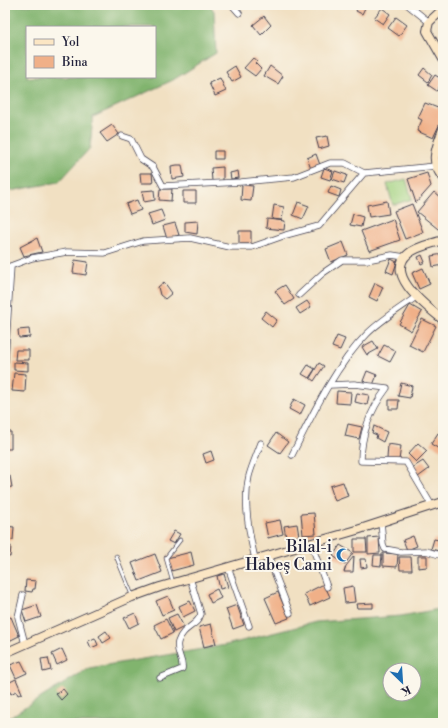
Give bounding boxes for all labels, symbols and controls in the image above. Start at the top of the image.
legend [26,26,156,78]
text: Yol [61,35,80,50]
text: Bina [61,55,89,70]
place label: Bilal-i Habeş Cami [245,537,332,575]
mosque icon: Bilal-i Habeş Cami [335,547,351,563]
north arrow [382,662,422,702]
text: K [398,682,413,699]

